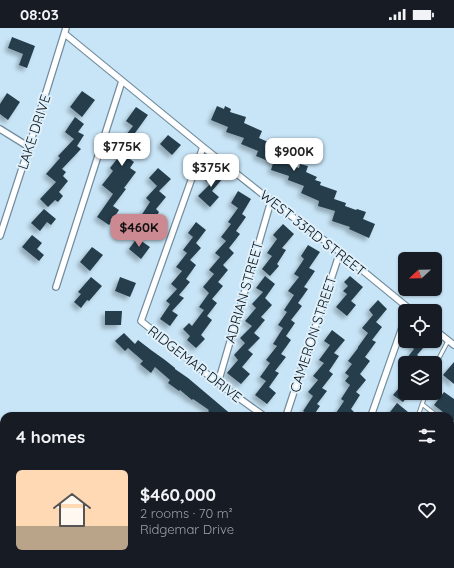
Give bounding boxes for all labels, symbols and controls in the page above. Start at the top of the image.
text: 08:03 [20,5,59,24]
street label: LAKE DRIVE [13,92,55,172]
pin: $775K [94,133,150,167]
text: $775K [103,138,141,154]
pin: $900K [266,138,322,172]
text: $900K [274,143,314,159]
pin: $375K [183,154,239,188]
text: $375K [192,159,230,175]
street label: WEST 33RD STREET [256,186,370,280]
pin: $460K [111,214,167,248]
text: $460K [119,219,159,235]
street label: ADRIAN STREET [221,239,267,345]
north arrow [398,252,442,296]
map controls [398,252,442,400]
street label: CAMERON STREET [286,273,340,395]
button: locate [398,304,442,348]
street label: RIDGEMAR DRIVE [144,322,246,406]
button: layers [398,356,442,400]
icon: filters [416,425,438,447]
text: 4 homes [16,426,85,447]
text: $460,000 [140,484,216,505]
icon: home [48,486,96,534]
icon: heart [416,499,438,521]
text: 2 rooms · 70 m² [140,505,233,521]
text: Ridgemar Drive [140,521,234,537]

